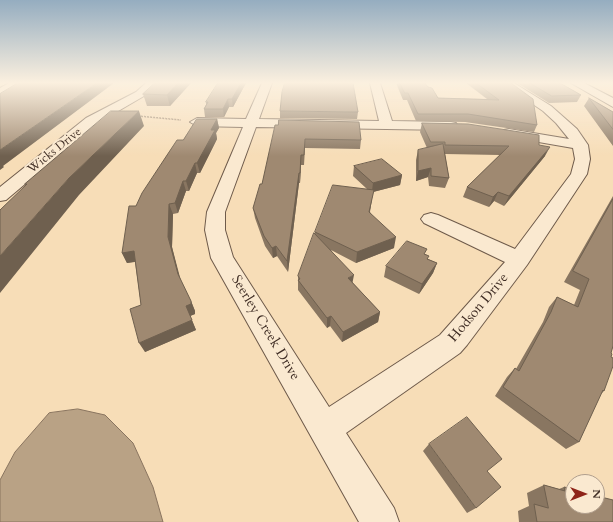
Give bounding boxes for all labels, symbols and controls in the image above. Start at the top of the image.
street label: Wicks Drive [25,125,85,177]
street label: Hodson Drive [445,270,513,346]
street label: Seerley Creek Drive [227,272,303,384]
north arrow [565,474,605,514]
text: N [589,489,604,499]

